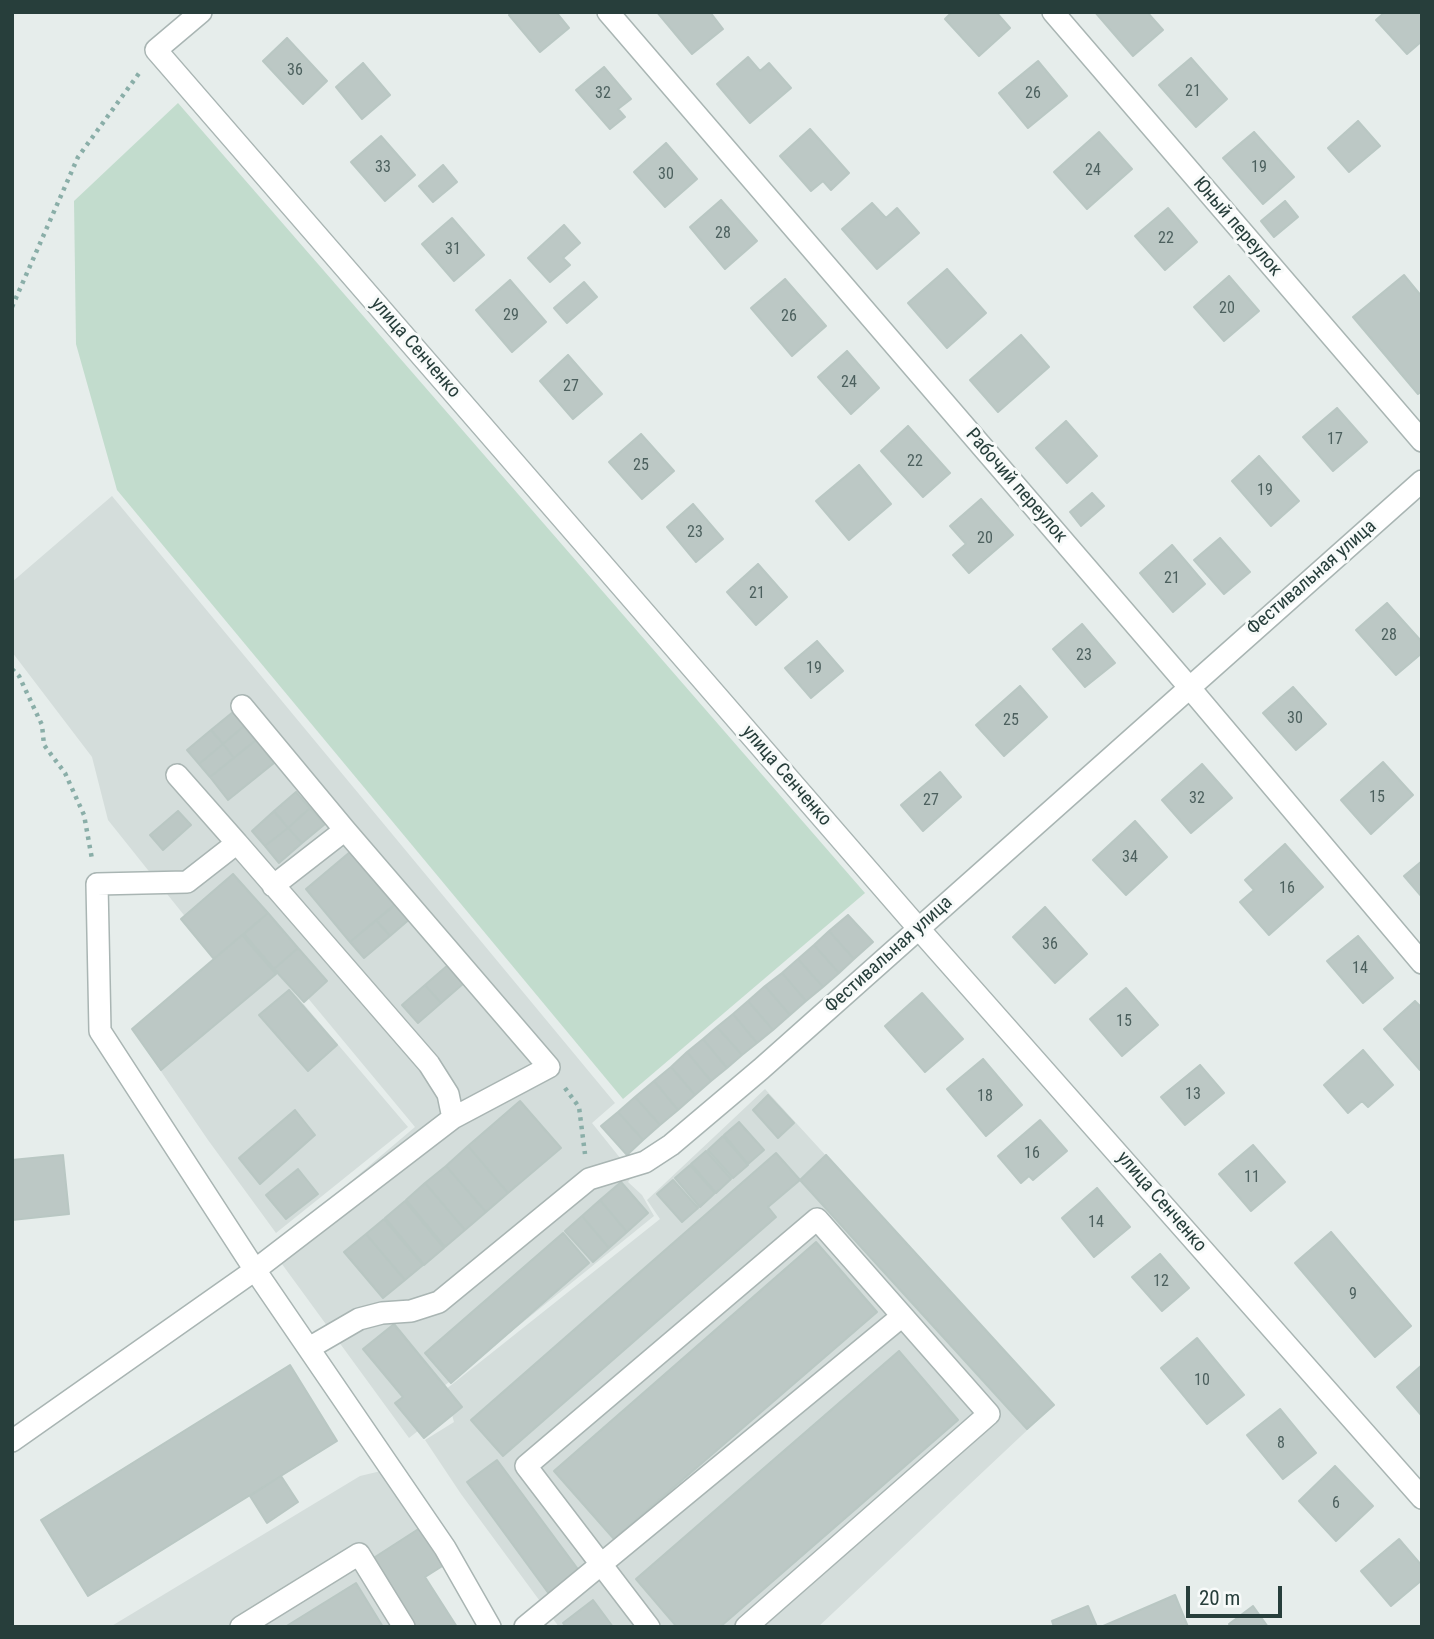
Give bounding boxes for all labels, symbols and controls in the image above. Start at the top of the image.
house number: 36 [287,61,303,81]
house number: 21 [1185,82,1201,102]
house number: 32 [595,84,611,104]
house number: 26 [1025,84,1041,104]
house number: 33 [375,158,391,178]
house number: 19 [1251,158,1267,178]
house number: 24 [1085,161,1101,181]
house number: 30 [658,165,674,185]
street label: Юный переулок [1188,173,1286,281]
house number: 28 [715,224,731,244]
house number: 22 [1158,229,1174,249]
house number: 31 [445,240,461,260]
street label: улица Сенченко [365,293,465,403]
house number: 20 [1219,299,1235,319]
house number: 29 [503,306,519,326]
house number: 26 [781,307,797,327]
house number: 24 [841,373,857,393]
house number: 27 [563,377,579,397]
street label: Рабочий переулок [960,424,1072,548]
house number: 17 [1327,430,1343,450]
house number: 22 [907,452,923,472]
house number: 25 [633,456,649,476]
house number: 19 [1257,481,1273,501]
street label: Фестивальная улица [1243,516,1381,640]
house number: 23 [687,523,703,543]
house number: 20 [977,529,993,549]
house number: 21 [1164,569,1180,589]
house number: 21 [749,584,765,604]
house number: 28 [1381,626,1397,646]
house number: 23 [1076,646,1092,666]
house number: 19 [806,659,822,679]
house number: 30 [1287,709,1303,729]
house number: 25 [1003,711,1019,731]
street label: улица Сенченко [736,721,836,831]
house number: 15 [1369,788,1385,808]
house number: 32 [1189,789,1205,809]
house number: 27 [923,791,939,811]
house number: 34 [1122,848,1138,868]
house number: 16 [1279,879,1295,899]
street label: Фестивальная улица [820,892,958,1018]
house number: 36 [1042,935,1058,955]
house number: 14 [1352,959,1368,979]
house number: 15 [1116,1012,1132,1032]
house number: 13 [1185,1085,1201,1105]
house number: 18 [977,1087,993,1107]
house number: 16 [1024,1144,1040,1164]
street label: улица Сенченко [1111,1147,1211,1257]
house number: 11 [1244,1168,1260,1188]
house number: 14 [1088,1213,1104,1233]
house number: 12 [1153,1272,1169,1292]
house number: 9 [1349,1285,1357,1305]
house number: 10 [1194,1371,1210,1391]
house number: 8 [1277,1434,1285,1454]
house number: 6 [1332,1494,1340,1514]
scale bar [1189,1572,1285,1616]
text: 20 m [1199,1586,1240,1610]

